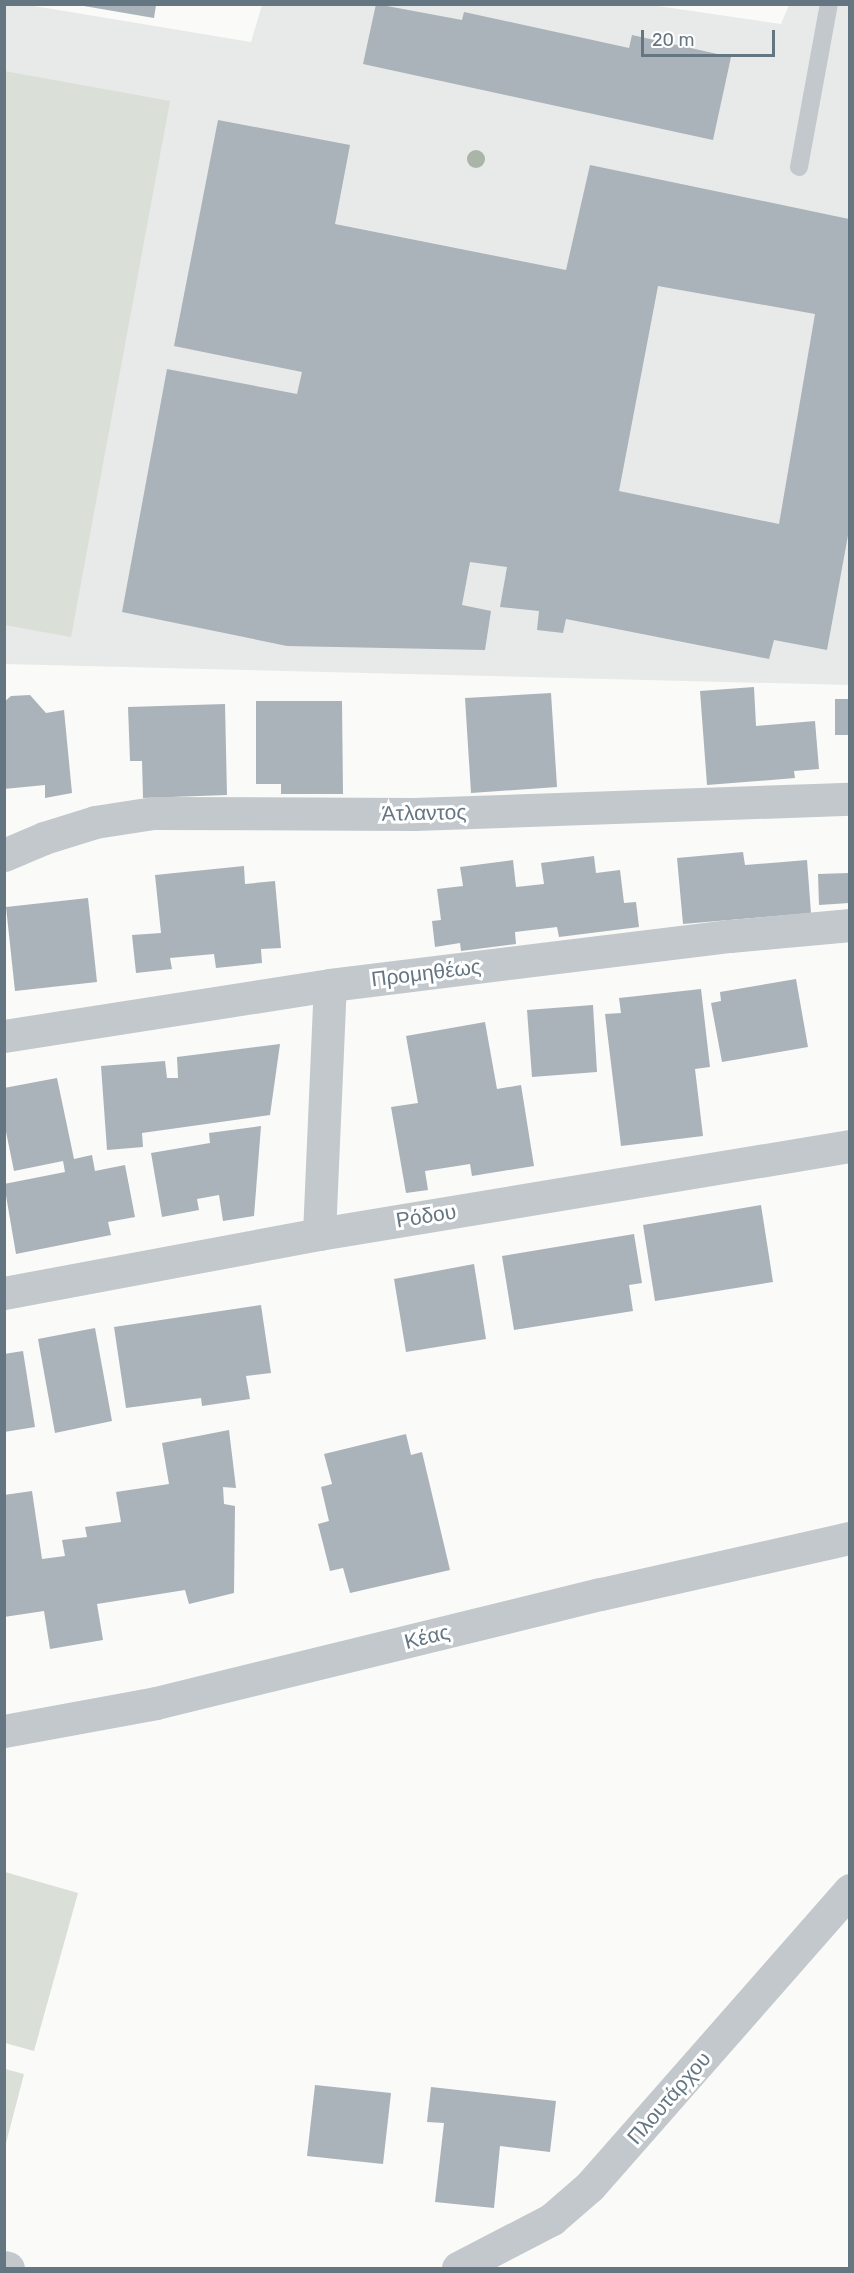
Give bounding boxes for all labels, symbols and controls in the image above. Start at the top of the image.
scale bar [644,18,778,56]
text: 20 m [652,29,694,51]
street label: Άτλαντος [381,800,467,826]
street label: Προμηθέως [370,954,482,992]
street label: Ρόδου [394,1199,458,1233]
street label: Κέας [402,1619,452,1655]
street label: Πλουτάρχου [622,2047,716,2149]

